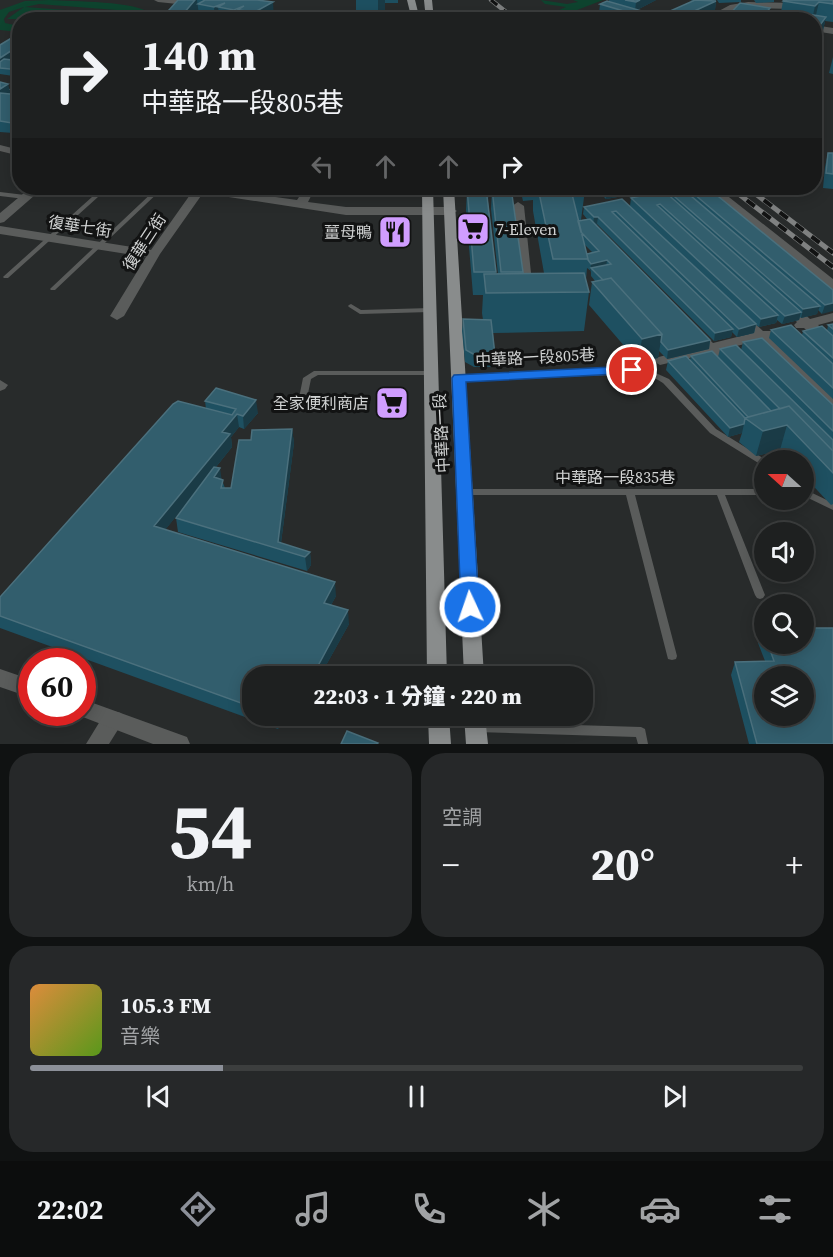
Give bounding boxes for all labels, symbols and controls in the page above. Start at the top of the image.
text: 140 m [141,26,256,84]
icon: right [42,36,120,114]
text: 中華路一段805巷 [141,84,344,121]
icon: left [306,150,339,183]
icon: ahead [369,150,402,183]
icon: ahead [432,150,465,183]
icon: right [495,150,528,183]
street label: 復華三街 [117,209,171,275]
street label: 復華七街 [47,210,113,242]
supermarket icon: 7-Eleven [455,211,491,247]
restaurant icon: 薑母鴨 [377,214,413,250]
place label: 7-Eleven [496,218,557,240]
place label: 薑母鴨 [324,221,372,243]
street label: 中華路一段805巷 [474,343,596,371]
pin [606,344,657,395]
icon: arrive [615,353,648,386]
supermarket icon: 全家便利商店 [374,385,410,421]
place label: 全家便利商店 [273,392,369,414]
street label: 中華路一段 [428,392,454,474]
north arrow [754,450,814,510]
map controls [754,450,814,726]
street label: 中華路一段835巷 [555,466,675,488]
button: sound [754,522,814,582]
position arrow [438,575,502,639]
button: search [754,594,814,654]
speed limit sign: 60 [18,648,96,726]
button: layers [754,666,814,726]
text: 22:03 · 1 分鐘 · 220 m [313,681,522,711]
text: 54 [168,777,253,884]
text: 空調 [442,803,482,831]
text: 20° [590,833,655,895]
text: − [442,842,460,887]
text: + [785,842,803,887]
text: km/h [187,870,234,898]
text: 105.3 FM [120,990,211,1020]
text: 音樂 [120,1022,160,1050]
icon: previous [142,1080,175,1113]
icon: pause [400,1080,433,1113]
icon: next [658,1080,691,1113]
icon: directions [177,1188,219,1230]
icon: music [292,1188,334,1230]
icon: phone [408,1188,450,1230]
icon: climate [523,1188,565,1230]
icon: car [639,1188,681,1230]
icon: filters [754,1188,796,1230]
text: 22:02 [37,1191,103,1228]

